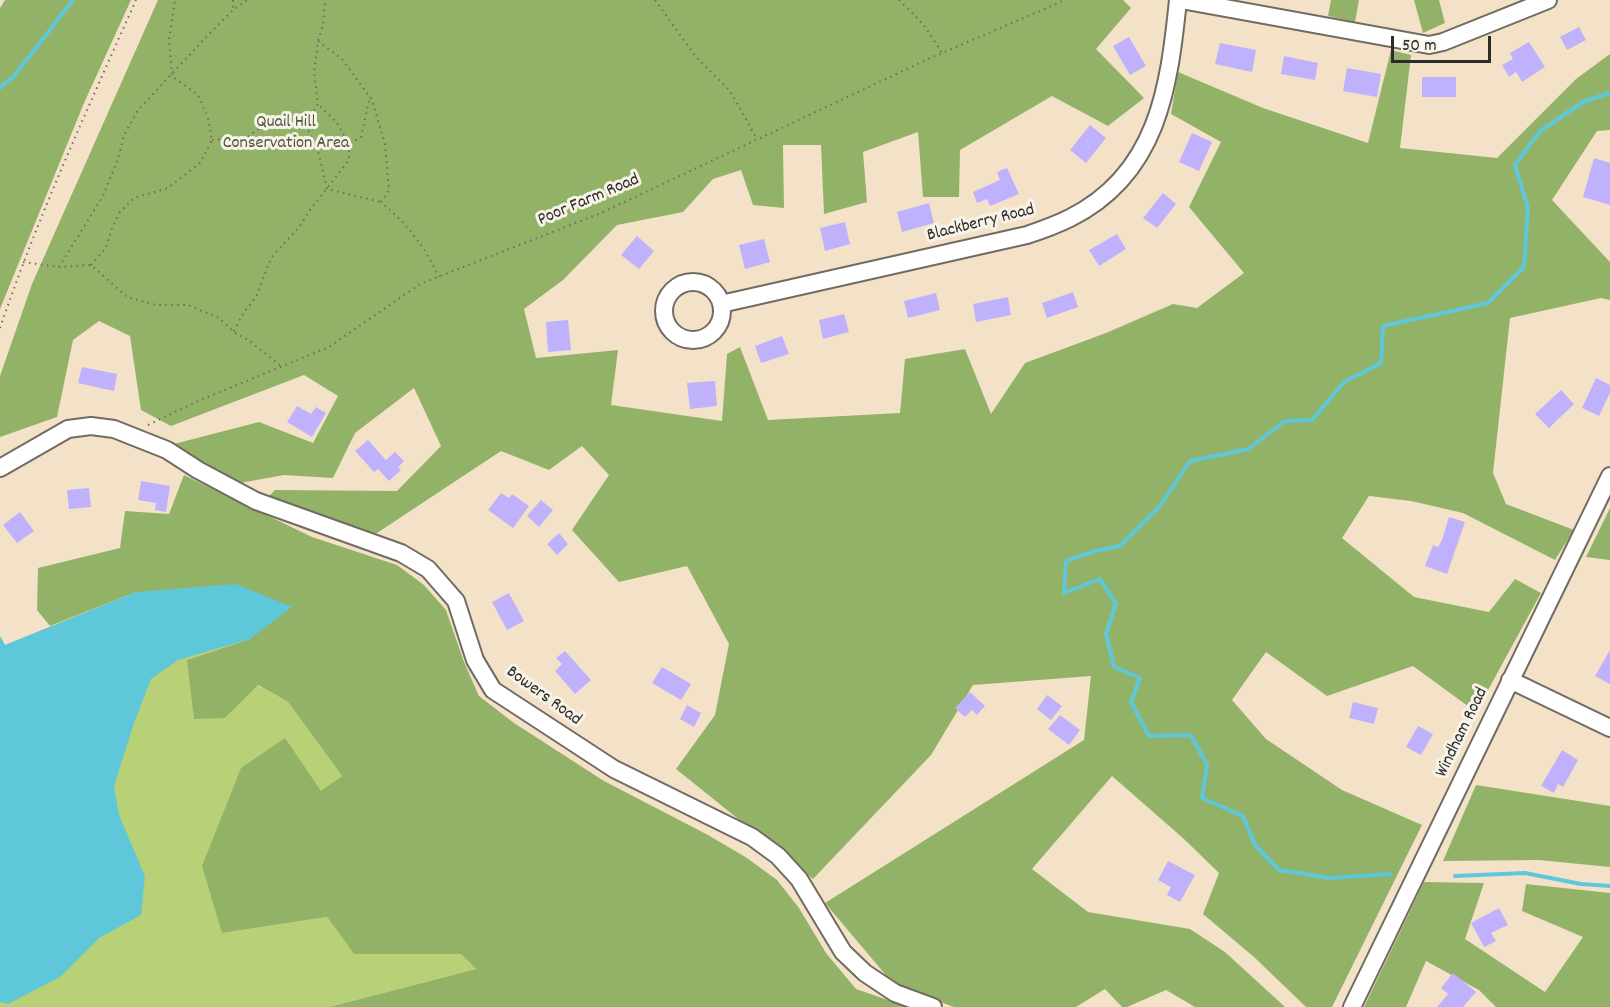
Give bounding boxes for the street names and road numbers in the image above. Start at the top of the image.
street label: Poor Farm Road [535,170,643,232]
street label: Blackberry Road [925,200,1037,248]
street label: Bowers Road [501,662,585,732]
street label: Windham Road [1432,685,1494,781]

